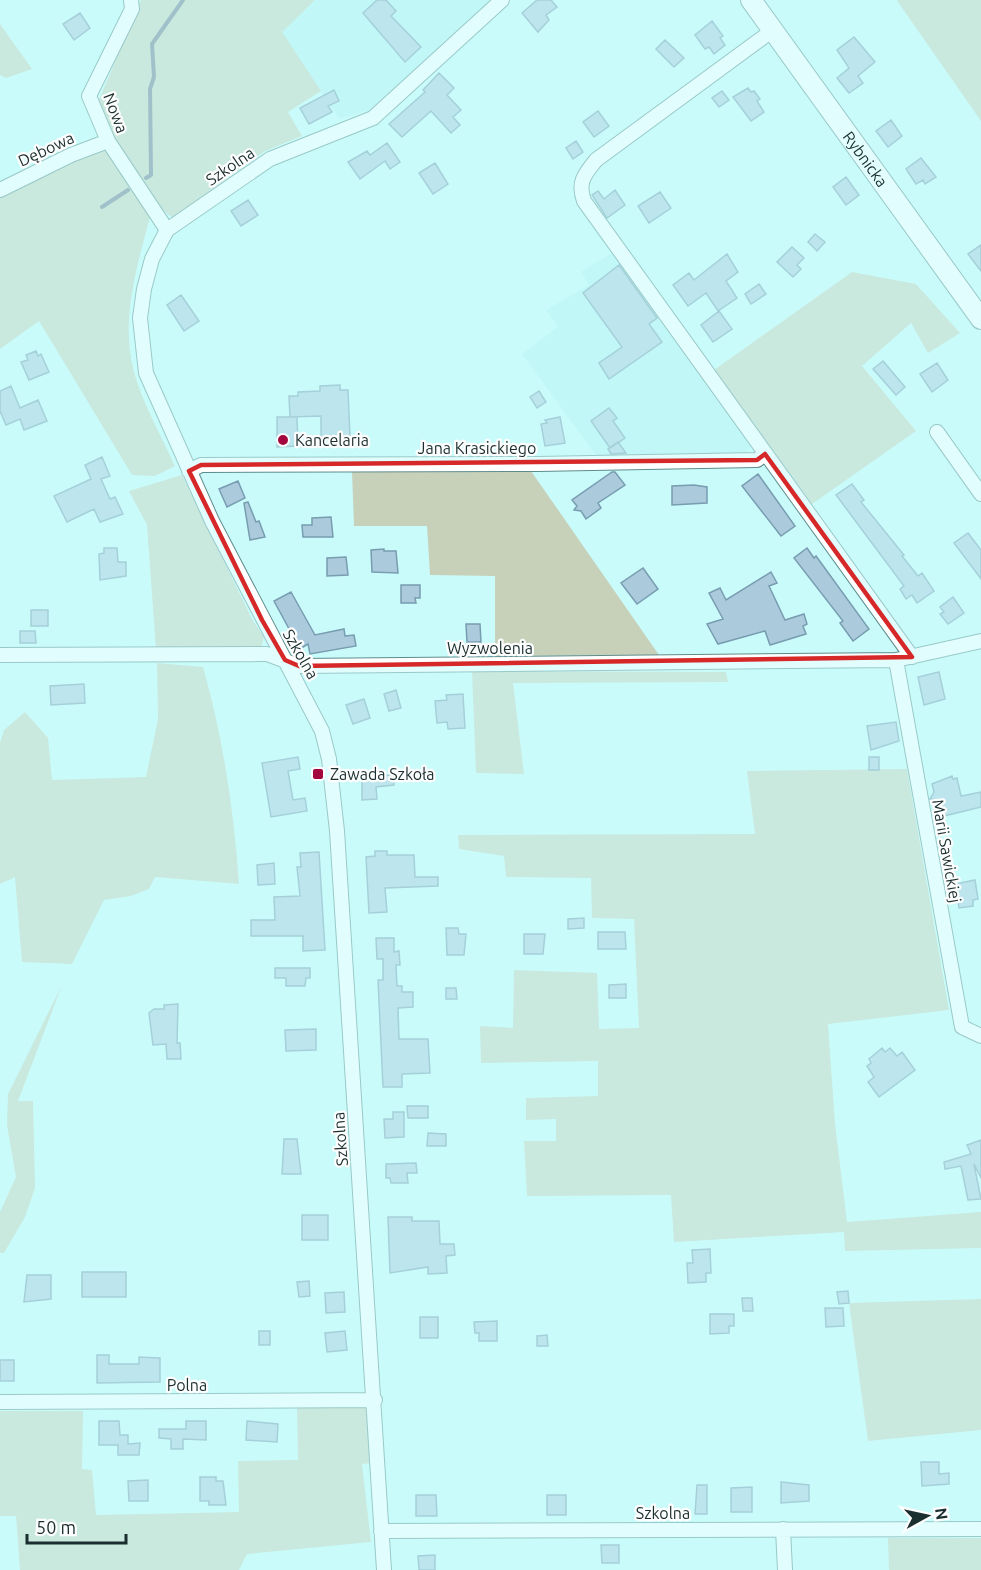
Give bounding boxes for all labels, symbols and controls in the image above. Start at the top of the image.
street label: Nowa [100,90,132,136]
street label: Dębowa [15,128,77,170]
street label: Rybnicka [840,128,892,190]
street label: Szkolna [202,143,258,189]
place label: Kancelaria [295,431,369,449]
marker: Kancelaria [276,433,290,447]
street label: Jana Krasickiego [418,439,536,457]
street label: Szkolna [280,626,322,682]
street label: Wyzwolenia [447,639,533,657]
place label: Zawada Szkoła [330,765,435,783]
marker: Zawada Szkoła [311,767,325,781]
street label: Marii Sawickiej [929,798,965,904]
street label: Szkolna [329,1111,351,1167]
street label: Polna [167,1376,207,1394]
north arrow [897,1486,957,1546]
street label: Szkolna [636,1504,690,1522]
scale bar [27,1507,126,1545]
text: N [932,1507,952,1521]
text: 50 m [36,1517,76,1537]

